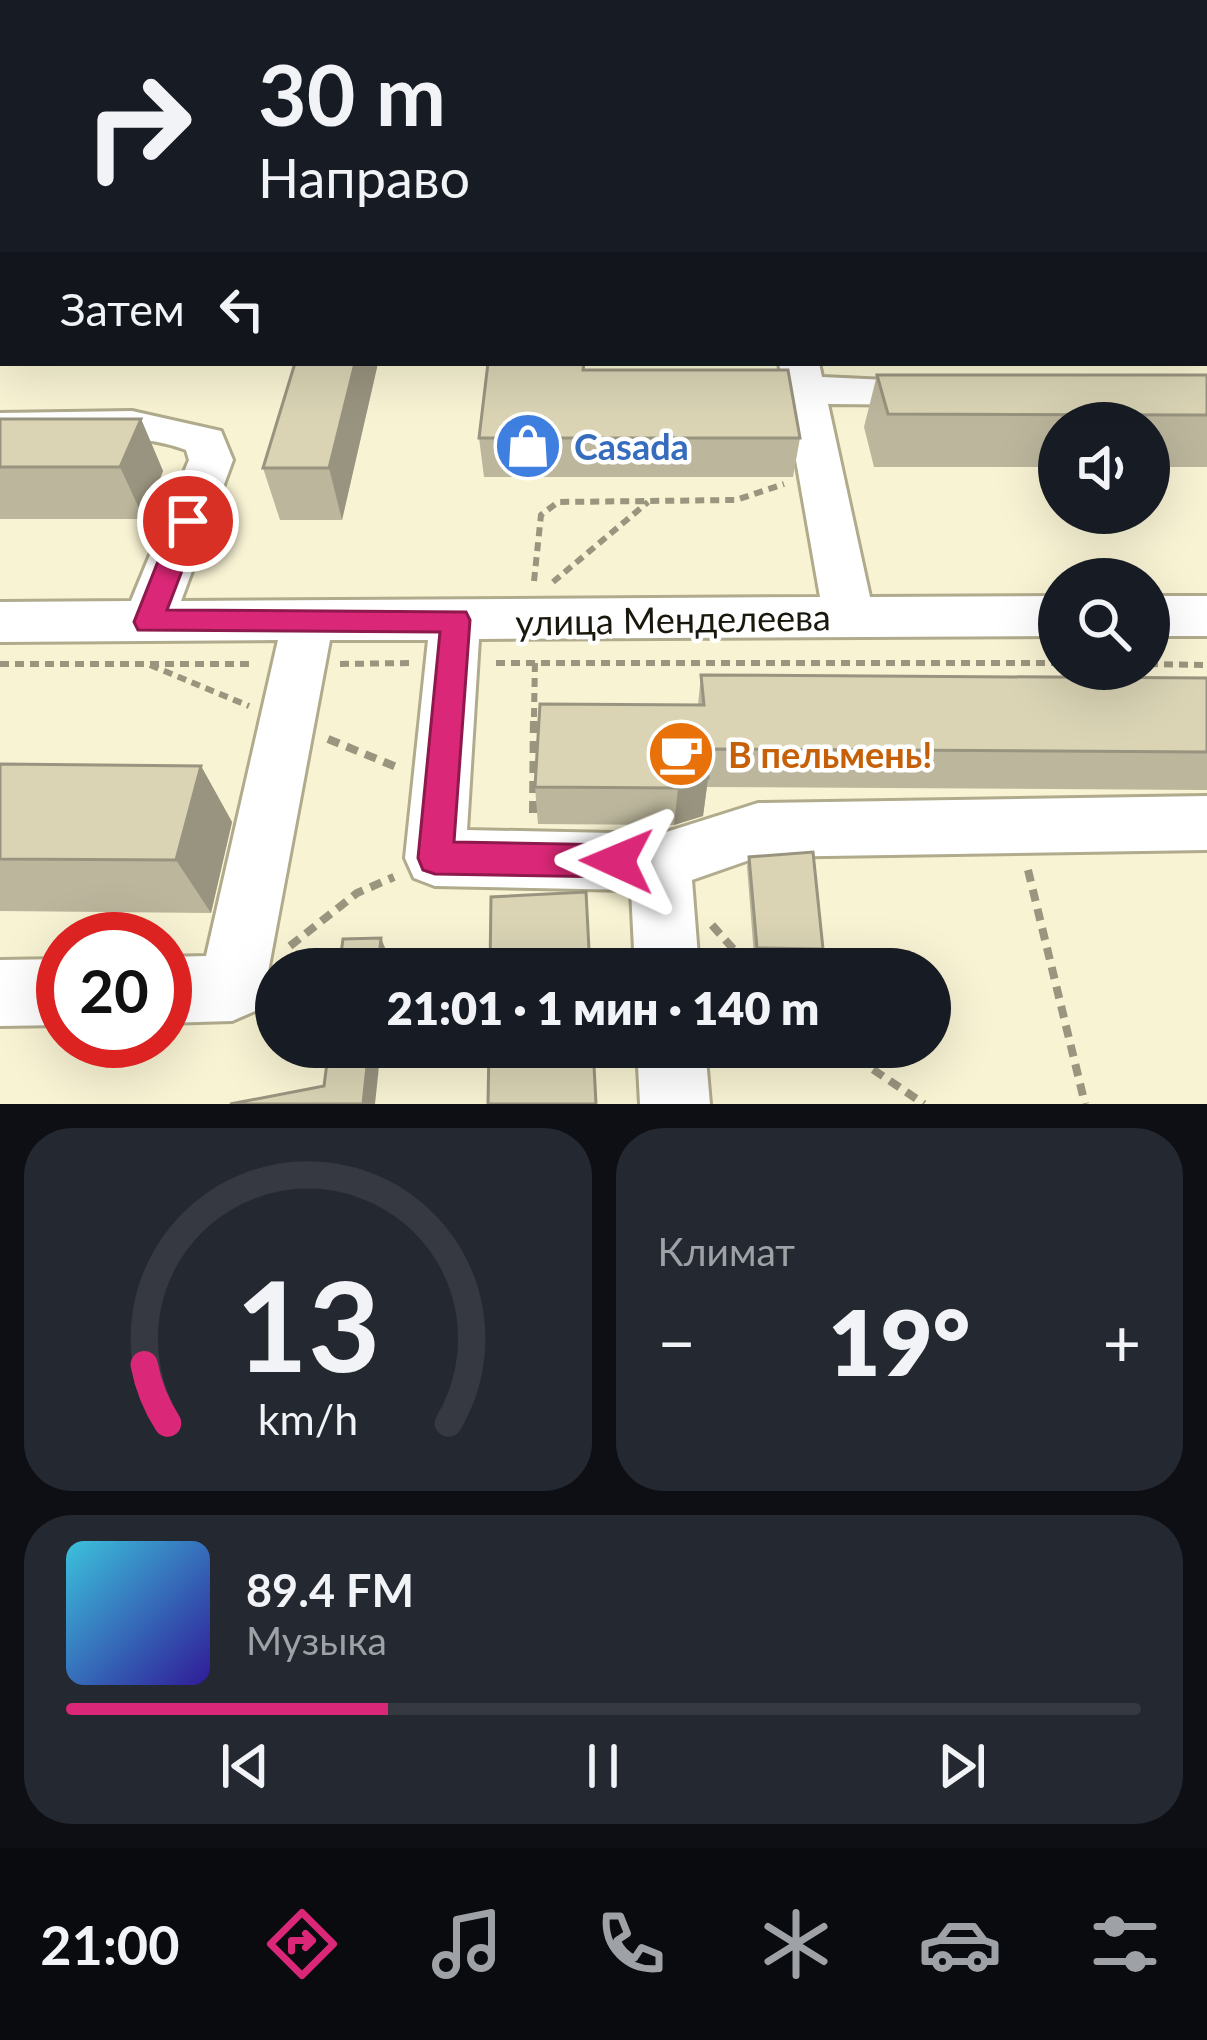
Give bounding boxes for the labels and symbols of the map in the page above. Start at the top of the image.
shop icon: Casada [493,411,563,481]
place label: Casada [574,424,689,468]
pin [137,470,239,572]
street label: улица Менделеева [515,594,831,644]
cafe icon: В пельмень! [646,719,716,789]
place label: В пельмень! [728,732,932,776]
position arrow [554,798,680,924]
speed limit sign: 20 [36,912,192,1068]

